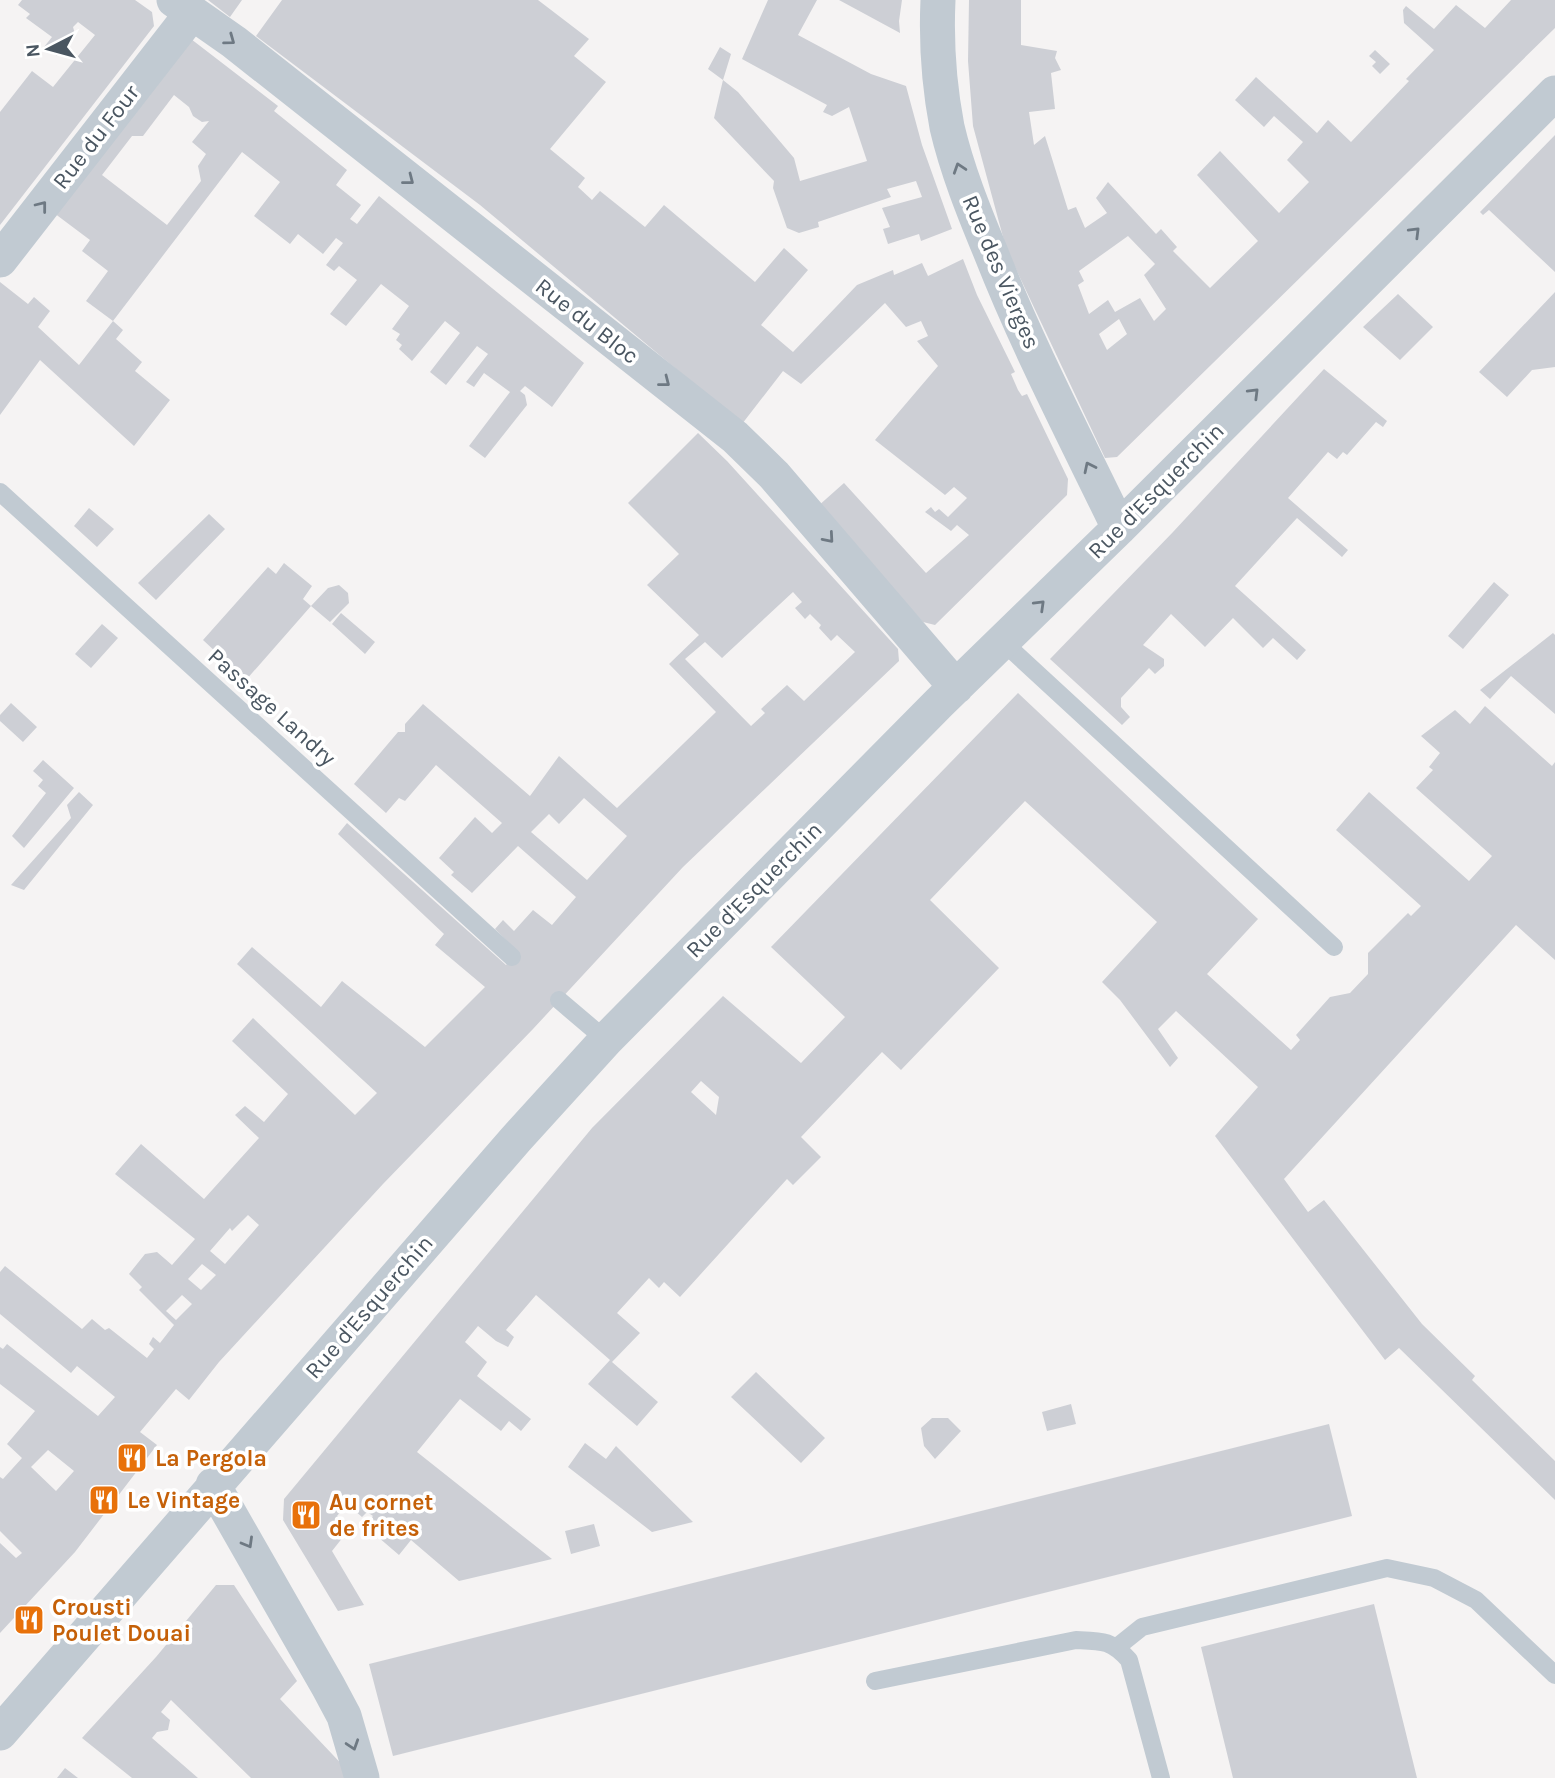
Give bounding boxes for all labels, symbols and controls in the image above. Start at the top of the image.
north arrow [14,14,84,84]
one-way arrow [222,32,235,44]
text: N [21,43,45,59]
street label: Rue du Four [47,79,145,194]
one-way arrow [953,163,968,175]
one-way arrow [401,172,414,185]
street label: Rue des Vierges [956,191,1046,353]
one-way arrow [33,202,46,214]
one-way arrow [1407,228,1420,241]
street label: Rue du Bloc [530,272,644,370]
one-way arrow [657,373,669,386]
one-way arrow [1246,389,1259,402]
street label: Rue d'Esquerchin [1082,417,1230,565]
one-way arrow [1084,462,1098,474]
one-way arrow [821,530,833,543]
one-way arrow [1032,600,1045,613]
street label: Passage Landry [203,643,342,772]
street label: Rue d'Esquerchin [680,816,828,964]
street label: Rue d'Esquerchin [299,1230,439,1384]
restaurant icon: La Pergola [115,1441,149,1475]
place label: La Pergola [155,1445,267,1472]
restaurant icon: Le Vintage [87,1483,121,1517]
place label: Le Vintage [127,1487,240,1514]
place label: Au cornet de frites [329,1489,433,1542]
restaurant icon: Au cornet de frites [289,1498,323,1532]
one-way arrow [240,1536,253,1549]
place label: Crousti Poulet Douai [52,1594,191,1647]
restaurant icon: Crousti Poulet Douai [12,1603,46,1637]
one-way arrow [345,1738,359,1750]

